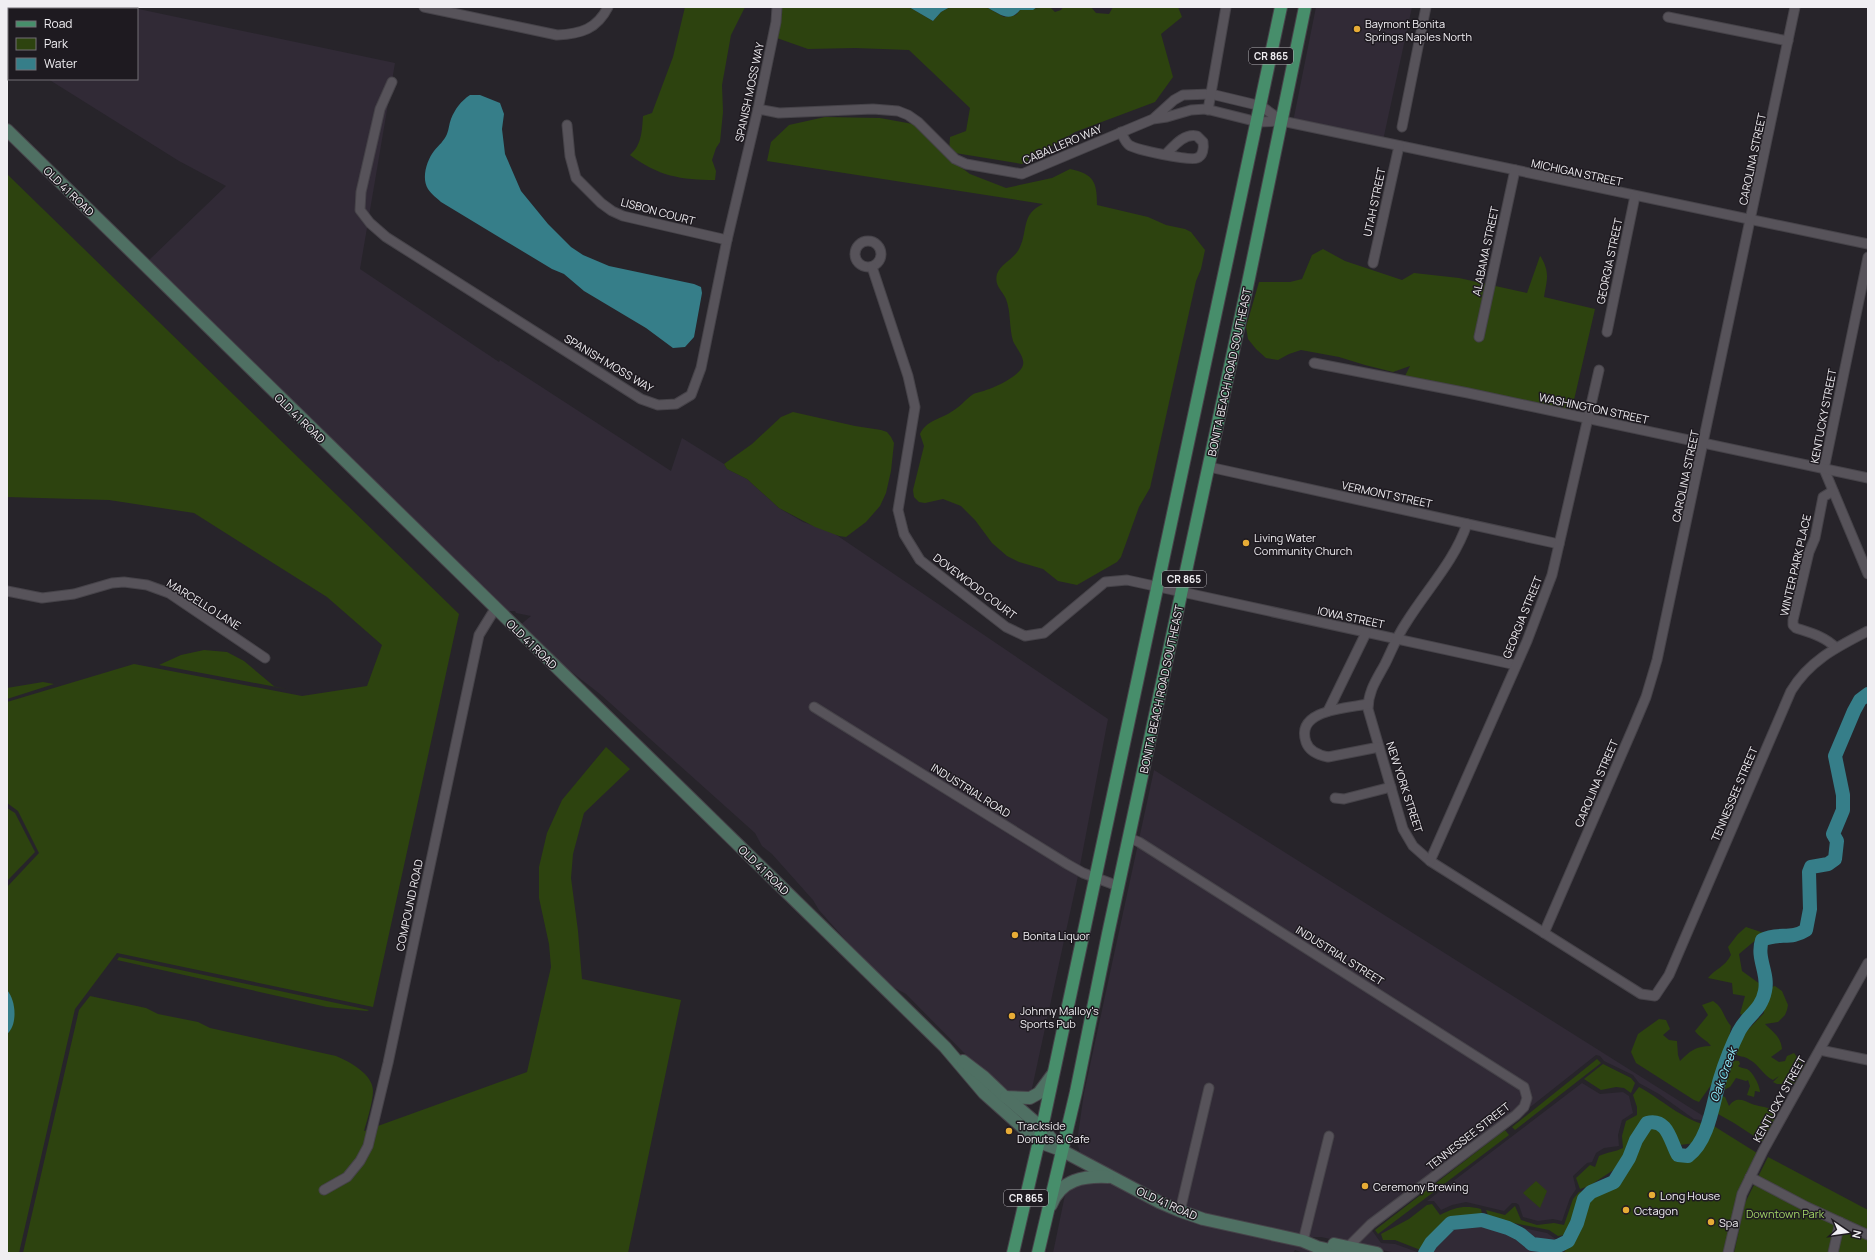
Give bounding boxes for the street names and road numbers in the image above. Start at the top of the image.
street label: SPANISH MOSS WAY [731,40,767,143]
road number: CR 865 [1249,48,1293,64]
street label: CAROLINA STREET [1735,111,1769,206]
street label: CABALLERO WAY [1020,120,1105,167]
street label: MICHIGAN STREET [1530,155,1625,189]
street label: OLD 41 ROAD [40,163,98,219]
street label: UTAH STREET [1359,166,1389,238]
street label: LISBON COURT [619,194,697,228]
street label: ALABAMA STREET [1468,204,1502,297]
street label: GEORGIA STREET [1593,216,1626,305]
street label: BONITA BEACH ROAD SOUTHEAST [1204,286,1254,458]
street label: SPANISH MOSS WAY [562,330,657,396]
street label: KENTUCKY STREET [1806,367,1840,465]
street label: WASHINGTON STREET [1538,389,1651,427]
street label: OLD 41 ROAD [271,390,329,446]
street label: CAROLINA STREET [1668,428,1702,523]
street label: VERMONT STREET [1340,477,1434,511]
street label: WINTER PARK PLACE [1776,513,1814,617]
street label: DOVEWOOD COURT [930,550,1020,623]
road number: CR 865 [1162,571,1206,587]
street label: GEORGIA STREET [1499,573,1545,660]
street label: MARCELLO LANE [164,575,244,633]
street label: BONITA BEACH ROAD SOUTHEAST [1136,603,1186,775]
street label: IOWA STREET [1316,603,1386,632]
street label: OLD 41 ROAD [503,616,561,672]
street label: CAROLINA STREET [1571,737,1621,829]
street label: NEW YORK STREET [1383,740,1427,835]
street label: TENNESSEE STREET [1707,744,1761,844]
street label: INDUSTRIAL ROAD [928,760,1014,820]
street label: OLD 41 ROAD [735,842,793,898]
street label: COMPOUND ROAD [392,858,426,952]
street label: INDUSTRIAL STREET [1293,922,1387,988]
street label: KENTUCKY STREET [1749,1053,1809,1145]
street label: TENNESSEE STREET [1423,1099,1513,1173]
street label: OLD 41 ROAD [1134,1183,1200,1223]
road number: CR 865 [1004,1190,1048,1206]

